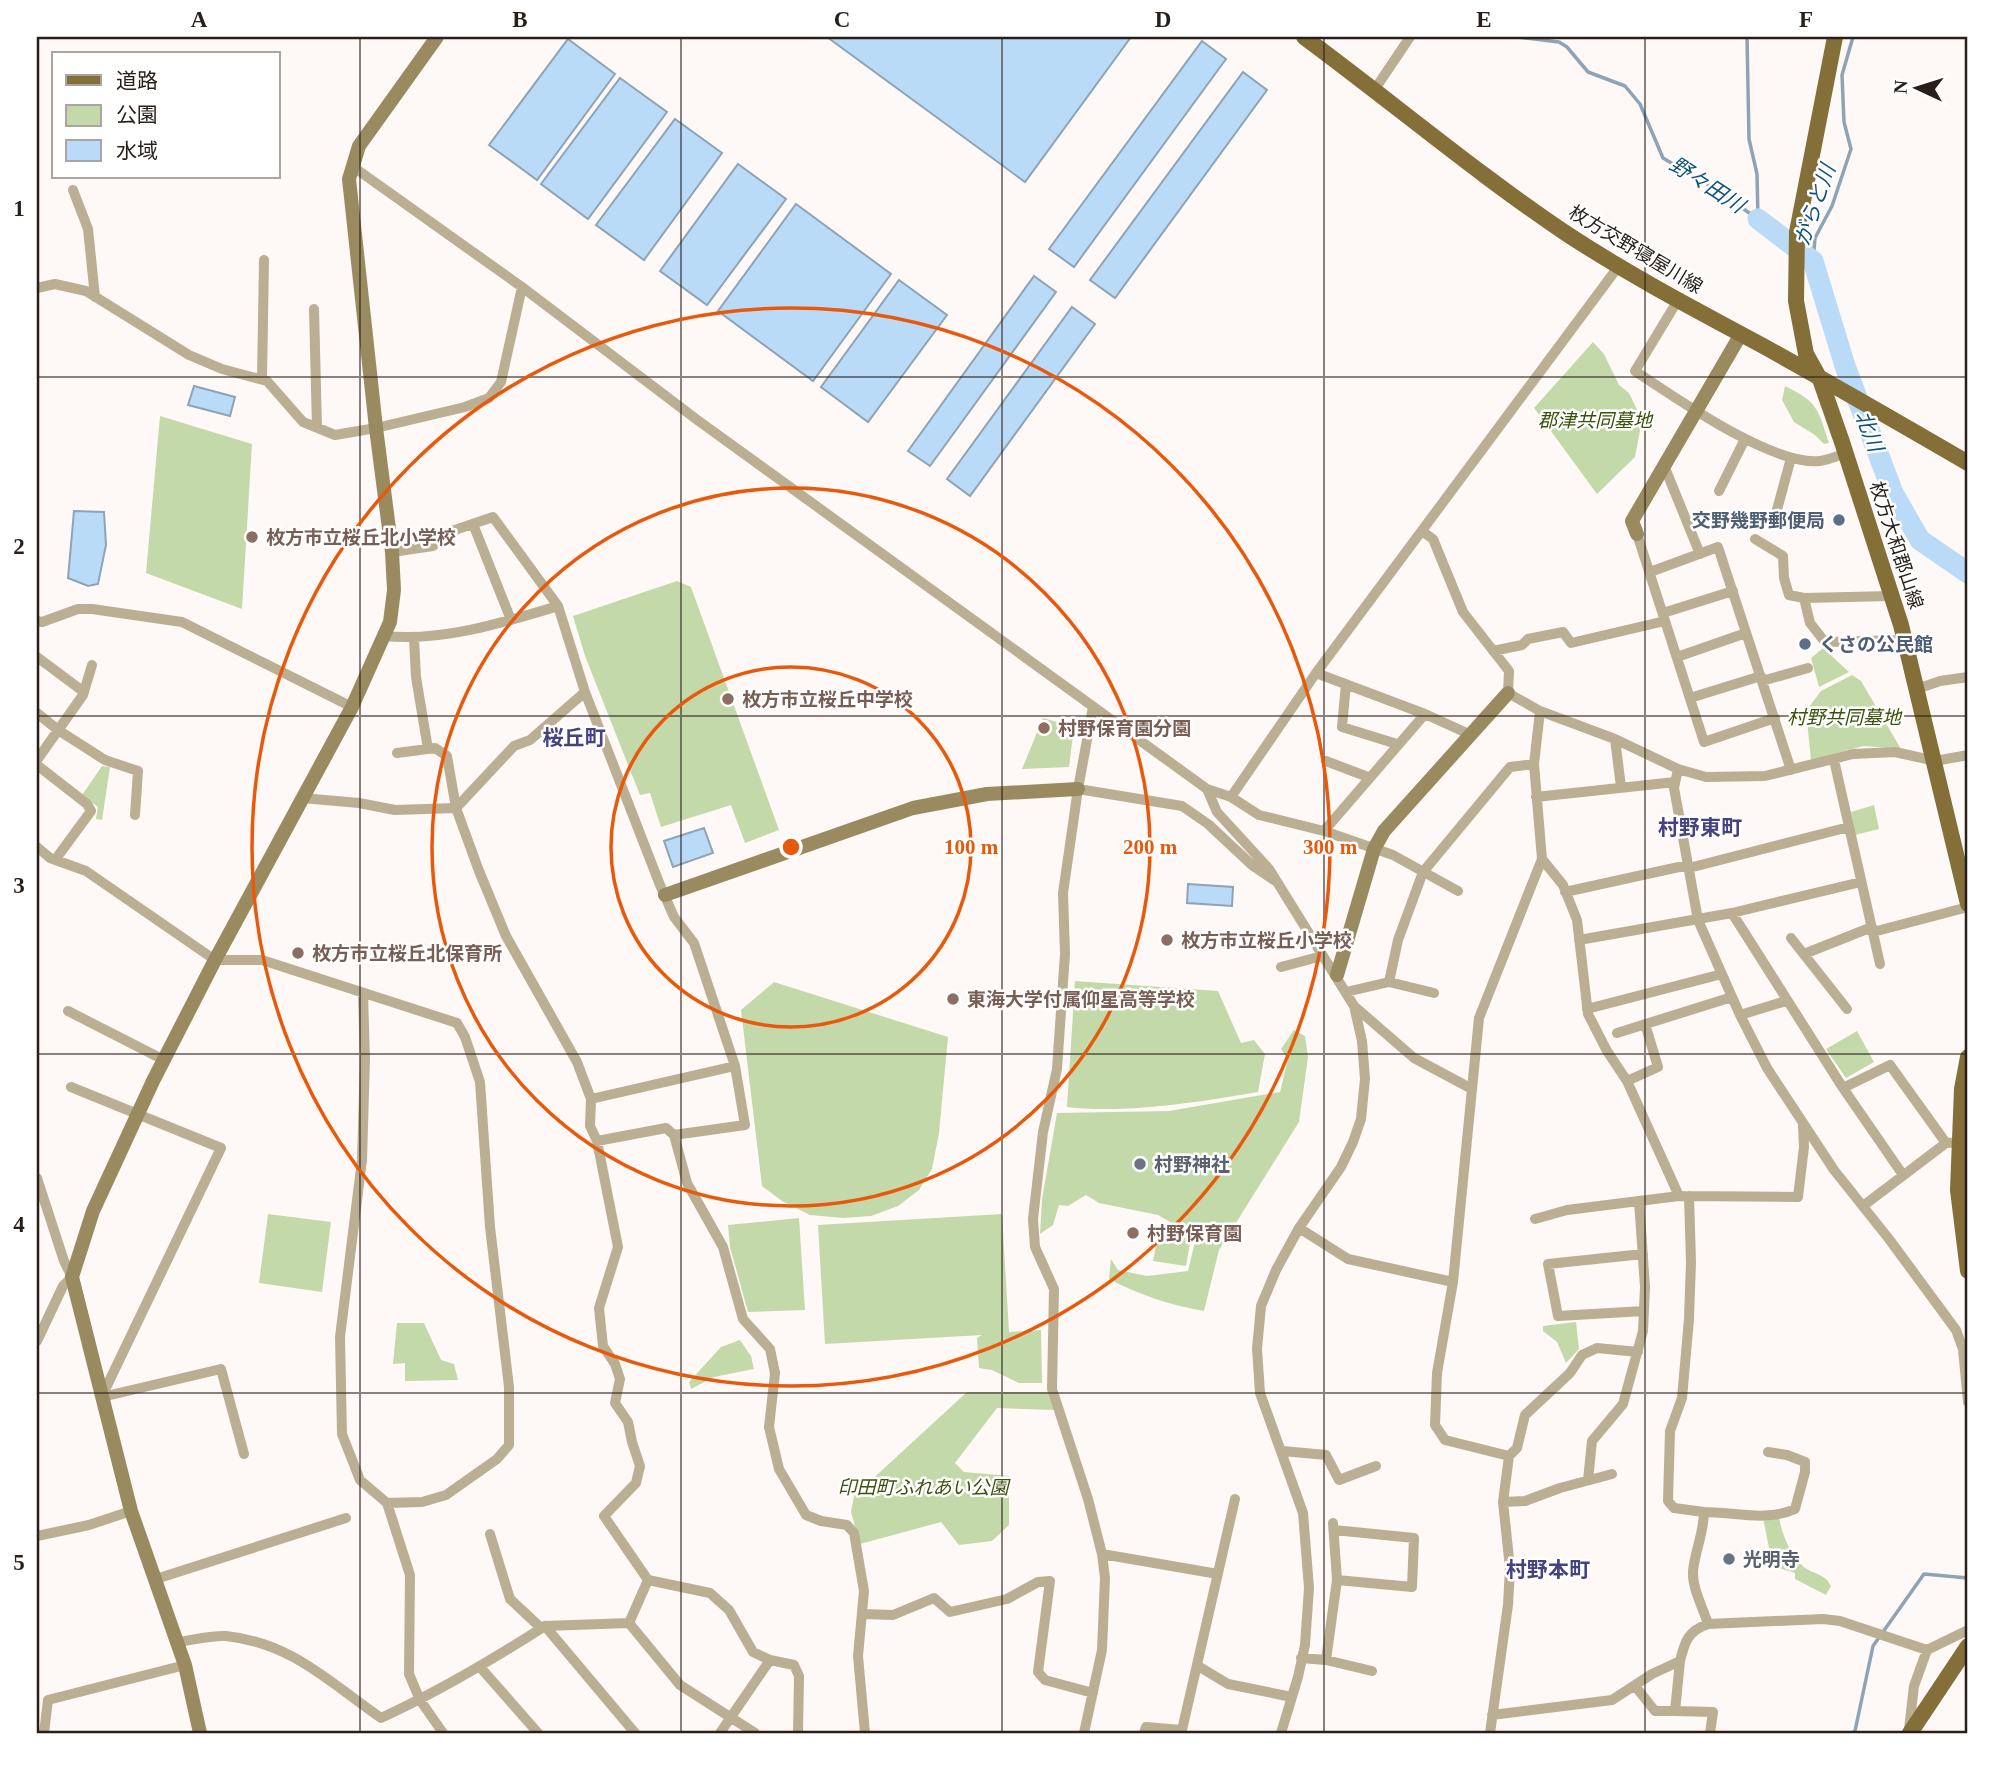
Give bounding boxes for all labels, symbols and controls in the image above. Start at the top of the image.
text: A [191,7,208,32]
text: B [512,7,528,32]
text: C [834,7,850,32]
text: D [1155,7,1171,32]
text: E [1476,7,1492,32]
text: F [1799,7,1813,32]
legend [52,52,280,178]
north arrow [1882,52,1952,122]
text: 道路 [116,69,158,93]
text: N [1890,79,1912,94]
text: 公園 [116,103,158,127]
text: 水域 [116,139,158,163]
water label: 野々田川 [1665,152,1750,219]
water label: がらと川 [1790,159,1841,249]
text: 1 [13,196,25,221]
street label: 枚方交野寝屋川線 [1565,201,1706,298]
water label: 北川 [1850,407,1888,457]
park label: 郡津共同墓地 [1538,410,1654,431]
street label: 枚方大和郡山線 [1866,479,1927,612]
place label: 交野幾野郵便局 [1692,510,1825,531]
marker: 交野幾野郵便局 [1831,512,1847,528]
place label: 枚方市立桜丘北小学校 [266,527,456,548]
marker: 枚方市立桜丘北小学校 [244,529,260,545]
text: 2 [13,534,25,559]
place label: くさの公民館 [1819,634,1933,655]
marker: くさの公民館 [1797,636,1813,652]
place label: 枚方市立桜丘中学校 [742,689,913,710]
marker: 枚方市立桜丘中学校 [720,691,736,707]
park label: 村野共同墓地 [1787,707,1903,728]
place label: 村野保育園分園 [1058,718,1191,739]
marker: 村野保育園分園 [1036,720,1052,736]
district label: 桜丘町 [543,726,606,750]
district label: 村野東町 [1658,816,1742,840]
centre of rings [779,835,803,859]
text: 100 m [944,835,999,859]
text: 200 m [1123,835,1178,859]
text: 300 m [1303,835,1358,859]
text: 3 [13,873,25,898]
place label: 枚方市立桜丘小学校 [1181,930,1352,951]
marker: 枚方市立桜丘小学校 [1159,932,1175,948]
place label: 枚方市立桜丘北保育所 [312,943,502,964]
marker: 枚方市立桜丘北保育所 [290,945,306,961]
place label: 東海大学付属仰星高等学校 [967,989,1195,1010]
marker: 東海大学付属仰星高等学校 [945,991,961,1007]
place label: 村野神社 [1154,1154,1230,1175]
marker: 村野神社 [1132,1156,1148,1172]
text: 4 [13,1212,25,1237]
place label: 村野保育園 [1147,1223,1242,1244]
marker: 村野保育園 [1125,1225,1141,1241]
park label: 印田町ふれあい公園 [837,1477,1011,1498]
place label: 光明寺 [1743,1549,1800,1570]
text: 5 [13,1550,25,1575]
marker: 光明寺 [1721,1551,1737,1567]
district label: 村野本町 [1506,1558,1590,1582]

